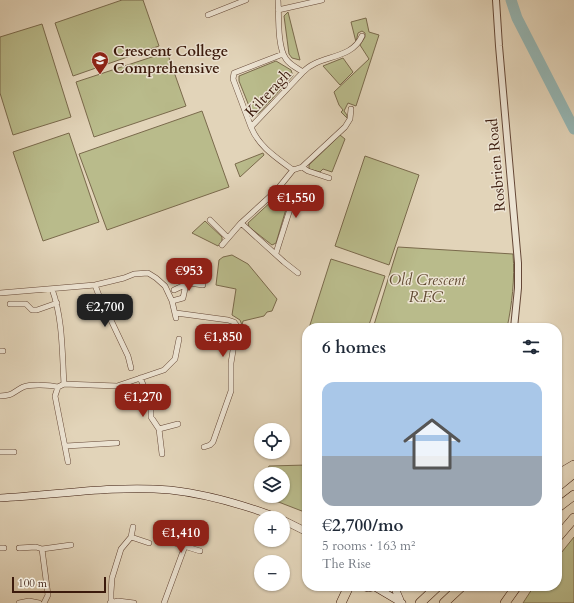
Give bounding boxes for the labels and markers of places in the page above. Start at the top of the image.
place label: Crescent College Comprehensive [113,41,228,78]
school or university icon: Crescent College Comprehensive [90,50,110,75]
pin: €1,550 [263,185,329,219]
pin: €953 [165,258,213,292]
pin: €2,700 [72,294,138,328]
pin: €1,850 [190,324,256,358]
pin: €1,270 [110,384,176,418]
pin: €1,410 [148,520,214,554]

